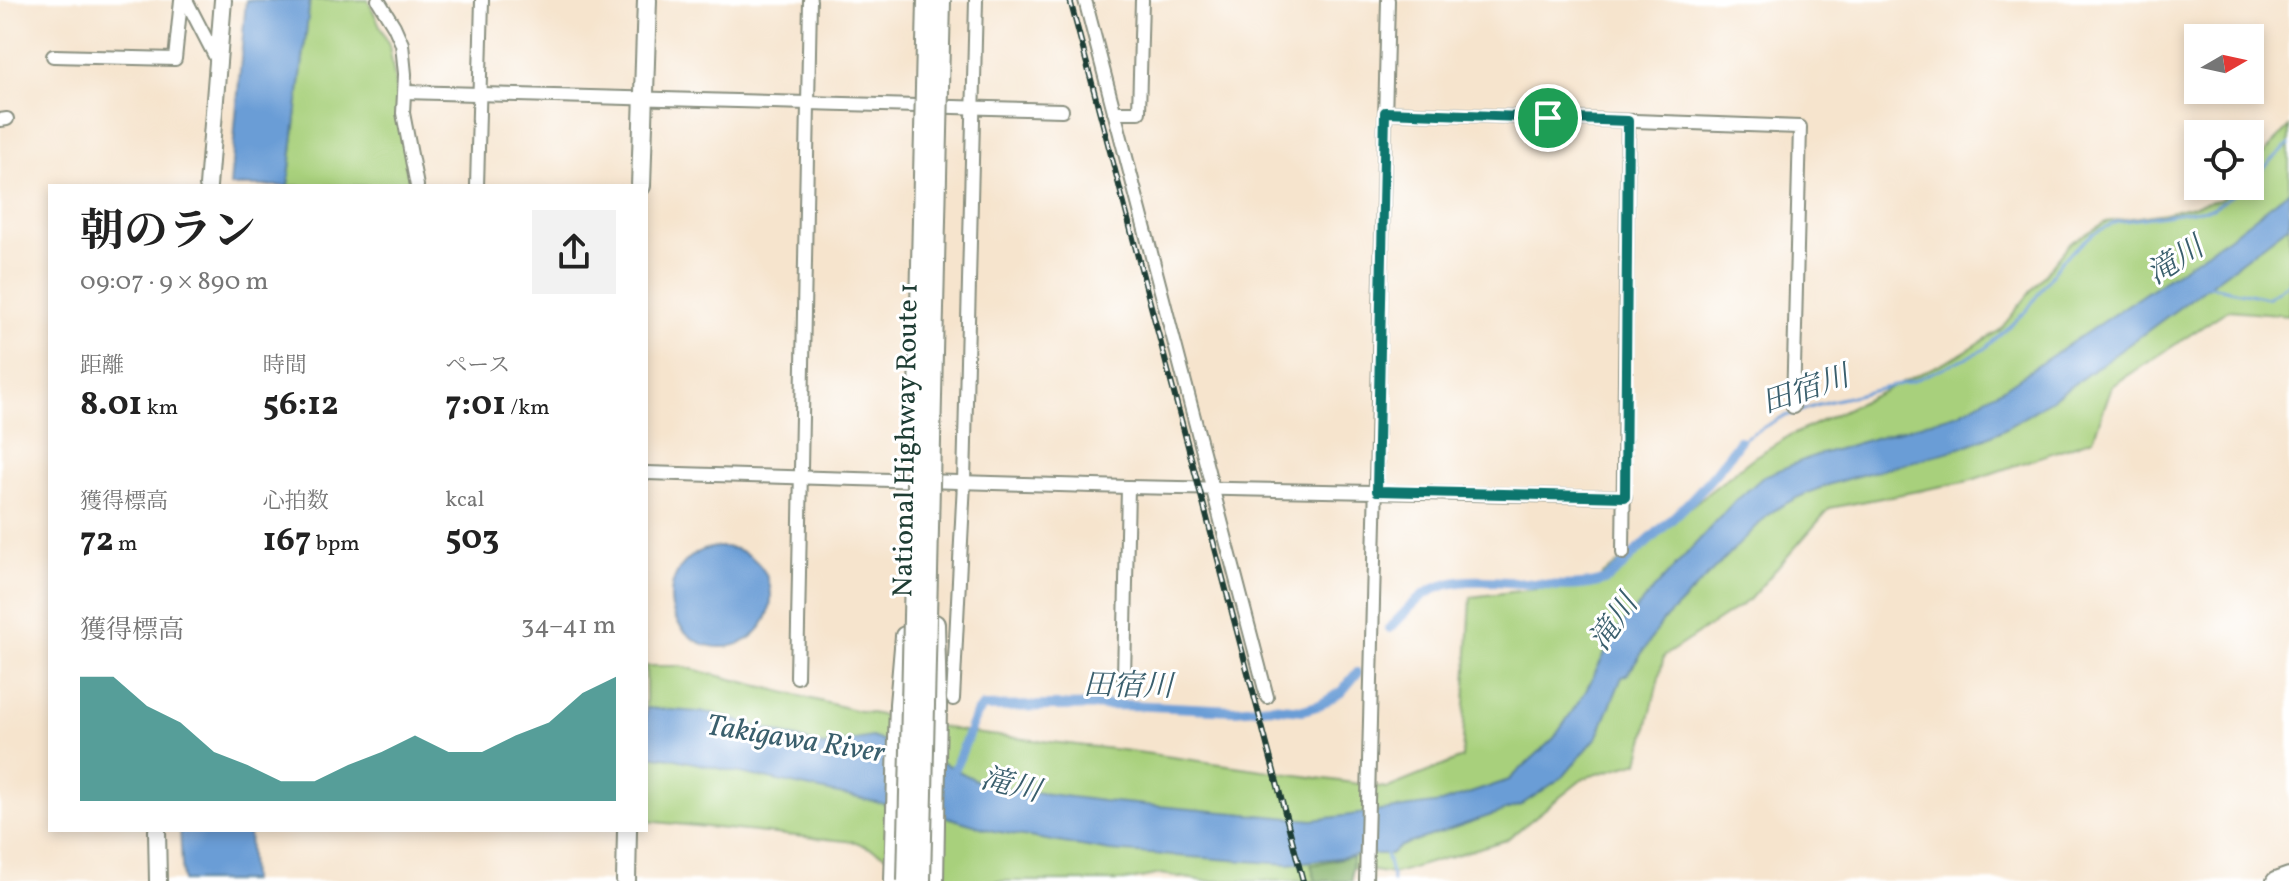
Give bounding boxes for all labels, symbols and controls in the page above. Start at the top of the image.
north arrow [2184,24,2264,104]
map controls [2184,24,2264,200]
pin [1514,84,1582,152]
icon: arrive [1526,96,1570,140]
button: locate [2184,120,2264,200]
text: 朝のラン [80,203,256,264]
button: share [532,210,616,294]
water label: 滝川 [2139,226,2215,296]
text: 09:07 · 9 × 890 m [80,264,269,300]
street label: National Highway Route 1 [884,282,929,598]
text: 距離 [80,351,124,382]
text: 時間 [263,351,307,382]
text: ペース [445,351,510,382]
water label: 田宿川 [1756,355,1858,425]
text: 8.01 [80,382,142,429]
text: 56:12 [263,382,339,429]
text: 7:01 [445,382,506,429]
text: km [142,393,178,424]
text: /km [506,393,550,424]
text: kcal [445,485,484,516]
text: 獲得標高 [80,487,168,518]
text: 心拍数 [263,487,329,518]
text: 503 [445,516,499,563]
text: 72 [80,518,114,565]
text: 167 [263,518,311,565]
text: m [114,529,137,560]
text: bpm [311,529,360,560]
water label: 滝川 [1580,584,1651,660]
text: 34–41 m [521,608,616,644]
text: 獲得標高 [80,613,184,649]
water label: 田宿川 [1083,665,1176,709]
water label: Takigawa River [703,705,889,775]
water label: 滝川 [976,758,1048,814]

